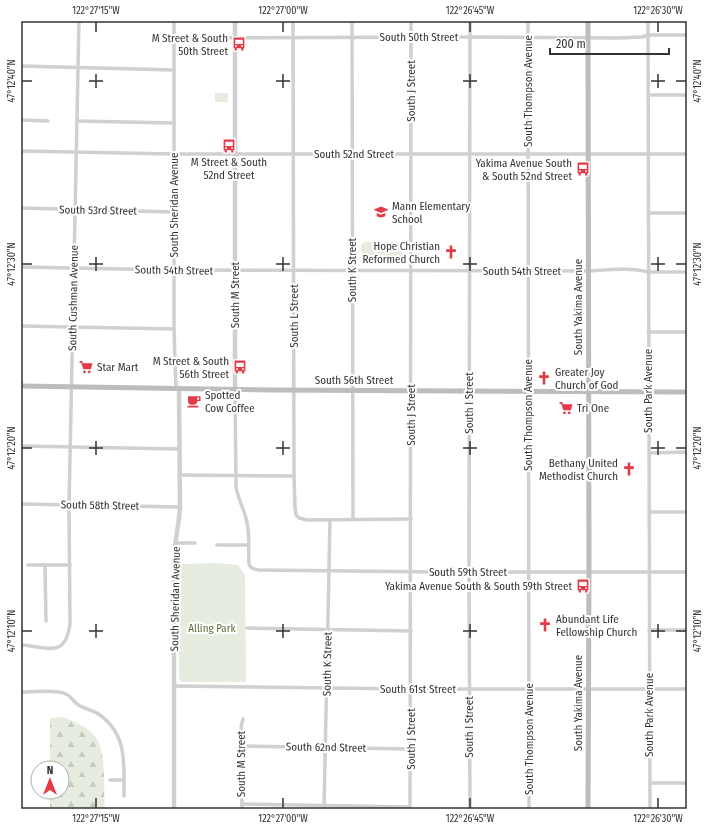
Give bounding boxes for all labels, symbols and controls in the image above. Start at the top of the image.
text: 122°27'15"W [72,5,120,17]
text: 122°27'00"W [258,5,308,17]
text: 122°26'45"W [446,5,495,17]
text: 122°26'30"W [633,5,683,17]
scale bar [550,30,669,56]
street label: South 50th Street [380,31,459,44]
place label: M Street & South 50th Street [152,32,228,58]
street label: South Thompson Avenue [522,35,535,147]
bus stop icon: M Street & South 50th Street [231,36,247,52]
text: 200 m [556,37,586,51]
text: 47°12'40"N [6,59,18,103]
text: 47°12'40"N [692,59,704,103]
street label: South J Street [405,60,418,122]
bus stop icon: M Street & South 52nd Street [221,138,237,154]
street label: South 52nd Street [314,148,394,161]
street label: South Sheridan Avenue [168,153,181,258]
place label: M Street & South 52nd Street [191,156,267,182]
place label: Yakima Avenue South & South 52nd Street [476,157,572,183]
bus stop icon: Yakima Avenue South & South 52nd Street [575,161,591,177]
place label: Mann Elementary School [392,200,470,226]
street label: South 53rd Street [59,203,137,218]
school or university icon: Mann Elementary School [373,204,389,220]
street label: South K Street [346,237,359,302]
place label: Hope Christian Reformed Church [362,240,440,266]
text: 47°12'30"N [6,242,18,286]
text: 47°12'30"N [692,242,704,286]
church icon: Hope Christian Reformed Church [443,244,459,260]
street label: South Cushman Avenue [66,245,81,351]
street label: South Yakima Avenue [572,259,585,355]
street label: South M Street [229,261,242,328]
street label: South 54th Street [135,263,214,278]
street label: South 54th Street [483,265,562,278]
street label: South L Street [288,284,301,348]
street label: South Park Avenue [642,349,655,433]
place label: M Street & South 56th Street [153,355,229,381]
supermarket icon: Star Mart [78,359,94,375]
bus stop icon: M Street & South 56th Street [232,359,248,375]
street label: South Thompson Avenue [522,359,535,471]
place label: Star Mart [97,361,139,374]
place label: Greater Joy Church of God [555,366,618,392]
church icon: Greater Joy Church of God [536,370,552,386]
street label: South I Street [463,372,476,434]
street label: South 56th Street [315,374,394,387]
street label: South J Street [405,384,418,446]
place label: Spotted Cow Coffee [205,389,255,415]
cafe icon: Spotted Cow Coffee [186,393,202,409]
supermarket icon: Tri One [558,400,574,416]
place label: Tri One [577,402,609,415]
text: 47°12'20"N [6,426,18,470]
text: 47°12'20"N [692,426,704,470]
place label: Bethany United Methodist Church [539,457,618,483]
church icon: Bethany United Methodist Church [621,461,637,477]
street label: South 58th Street [61,498,140,513]
street label: South Sheridan Avenue [168,546,183,652]
street label: South 59th Street [429,566,508,579]
bus stop icon: Yakima Avenue South & South 59th Street [575,578,591,594]
place label: Yakima Avenue South & South 59th Street [385,580,572,593]
text: 47°12'10"N [6,610,18,652]
text: 47°12'10"N [692,610,704,652]
place label: Abundant Life Fellowship Church [556,613,637,639]
church icon: Abundant Life Fellowship Church [537,617,553,633]
park label: Alling Park [188,622,237,635]
street label: South K Street [320,631,335,696]
street label: South Yakima Avenue [572,655,585,751]
street label: South Park Avenue [643,673,656,757]
street label: South 61st Street [380,683,456,696]
street label: South Thompson Avenue [523,683,536,795]
street label: South I Street [463,696,476,758]
street label: South J Street [405,708,418,770]
street label: South M Street [235,730,248,797]
street label: South 62nd Street [286,740,367,755]
north arrow [30,760,70,800]
text: N [47,764,53,777]
text: 122°27'15"W [72,813,120,825]
text: 122°27'00"W [258,813,308,825]
text: 122°26'45"W [446,813,495,825]
text: 122°26'30"W [633,813,683,825]

